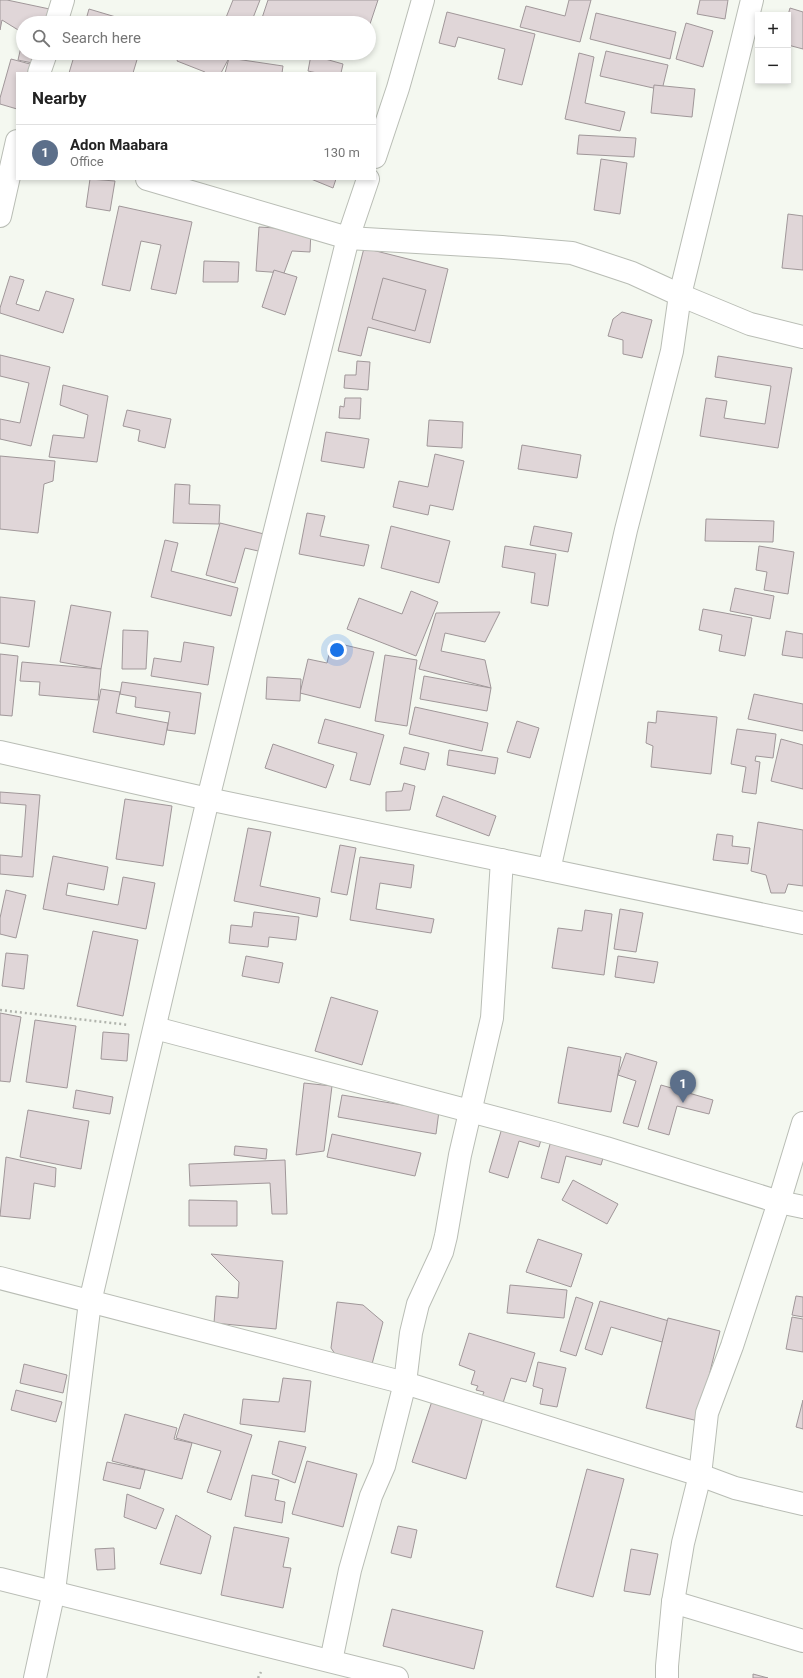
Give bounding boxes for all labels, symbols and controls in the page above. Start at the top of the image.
map controls [755,12,791,84]
button: + [755,12,791,48]
search box [16,16,376,60]
icon: search [30,27,52,49]
text: Search here [62,29,141,47]
button: − [755,48,791,84]
text: Nearby [32,88,87,108]
text: Adon Maabara [70,136,168,154]
text: 1 [41,145,49,160]
text: 130 m [323,145,360,160]
text: Office [70,154,104,169]
your location [327,640,347,660]
pin: 1 [670,1070,696,1103]

